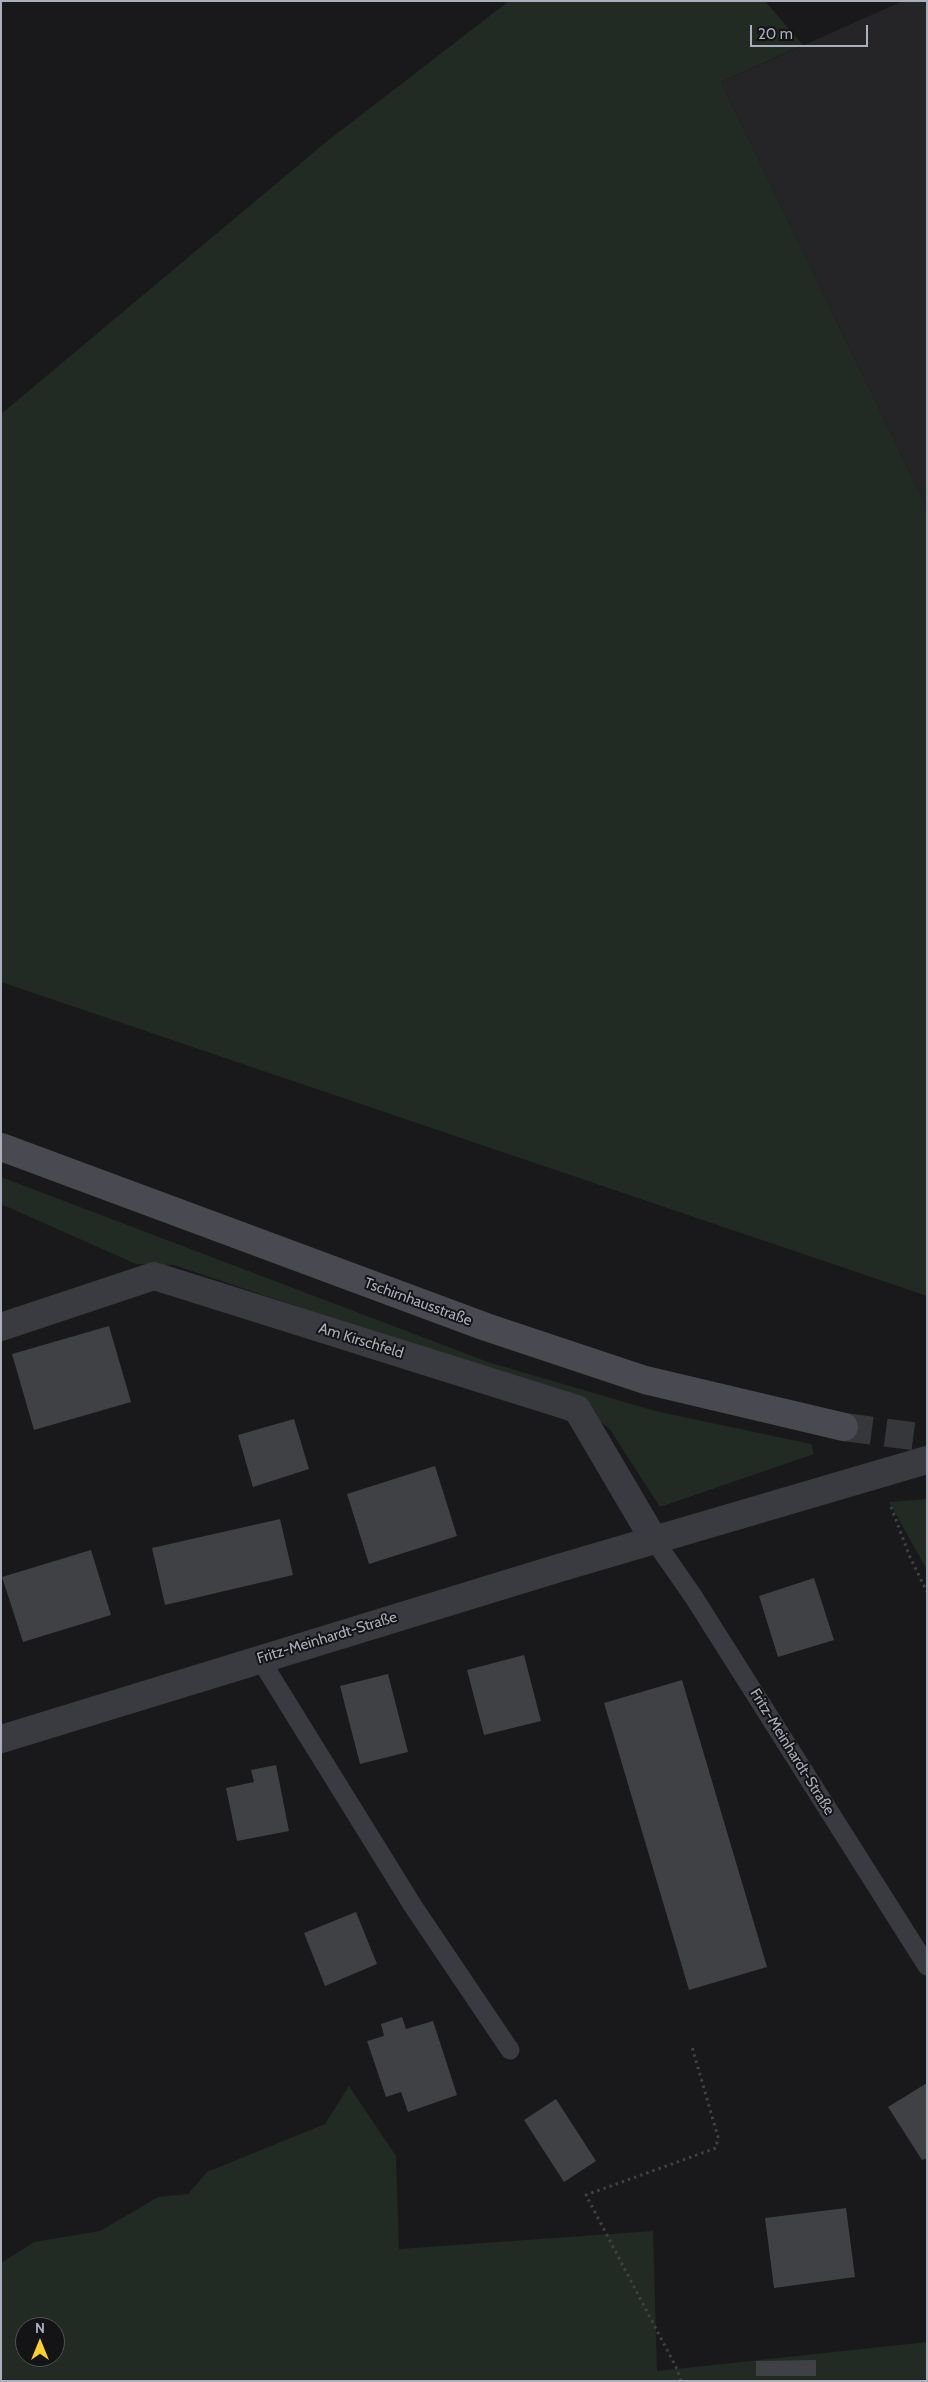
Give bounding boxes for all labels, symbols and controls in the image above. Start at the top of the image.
scale bar [753,15,870,47]
text: 20 m [758,25,793,43]
street label: Tschirnhausstraße [362,1274,474,1330]
street label: Am Kirschfeld [316,1320,406,1362]
street label: Fritz-Meinhardt-Straße [255,1608,399,1668]
street label: Fritz-Meinhardt-Straße [746,1685,838,1819]
north arrow [15,2317,65,2367]
text: N [35,2319,45,2337]

